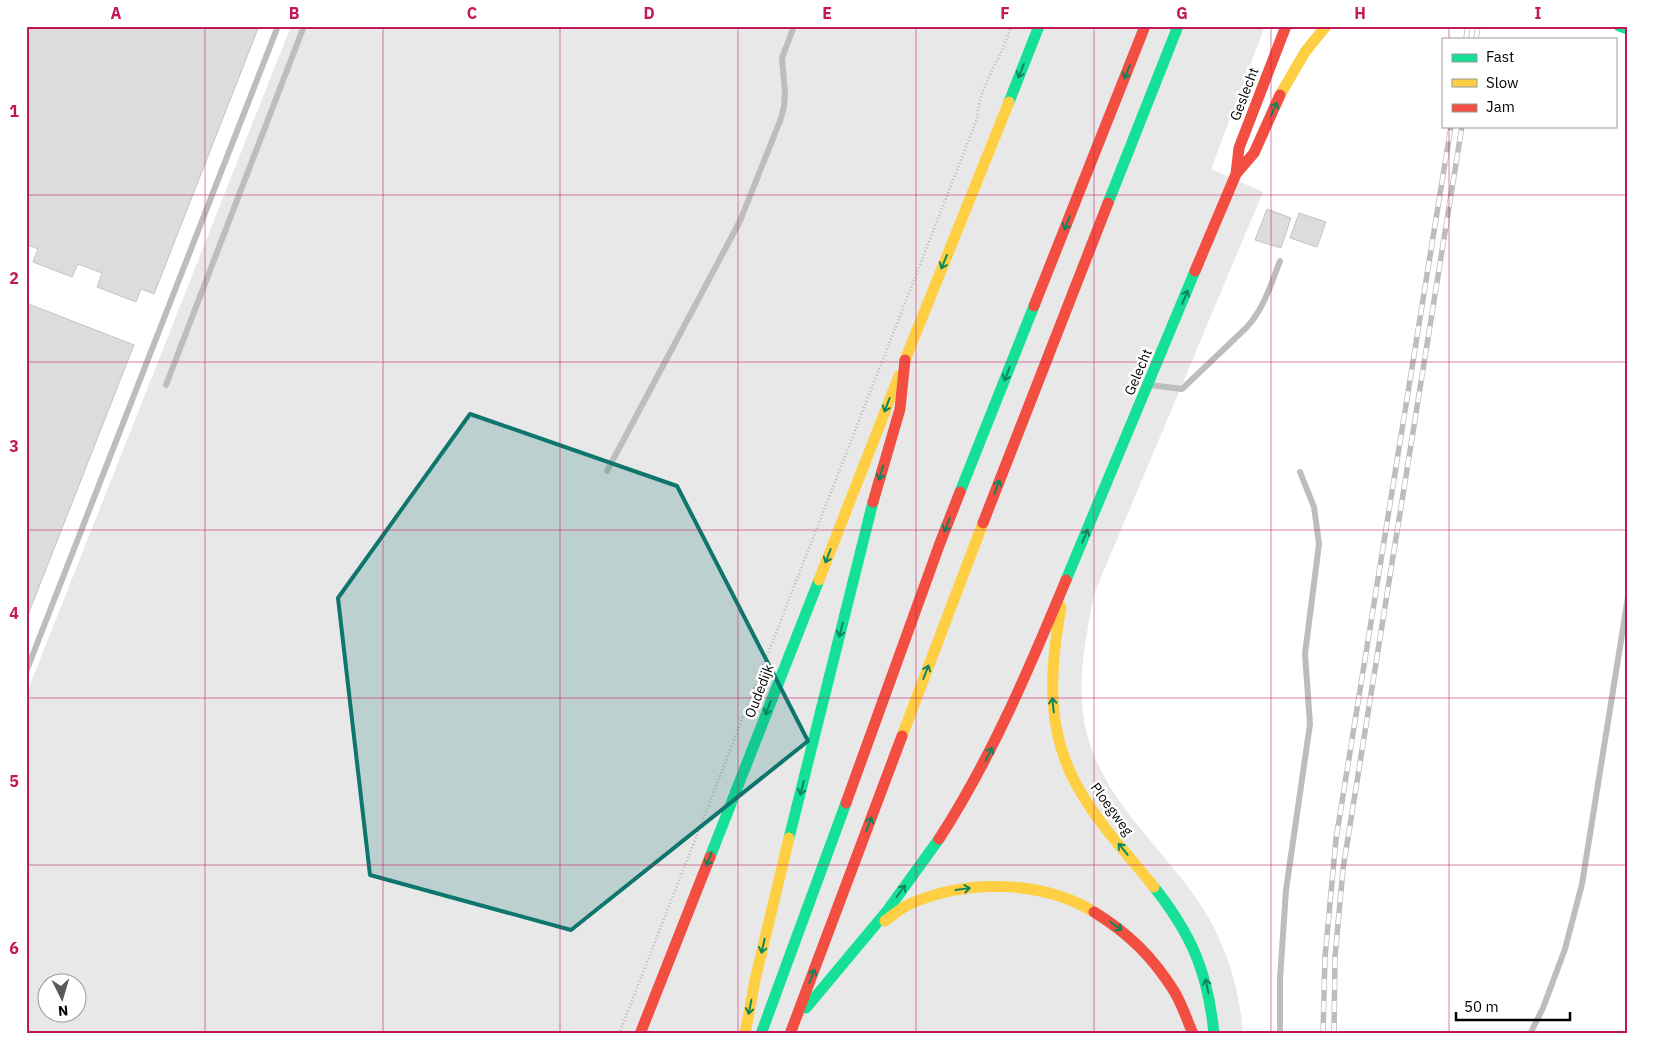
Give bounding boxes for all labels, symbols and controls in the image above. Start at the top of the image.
text: A [111,3,122,23]
text: B [289,3,300,23]
text: C [467,3,477,23]
text: D [643,3,655,23]
text: E [822,3,832,23]
text: F [1000,3,1010,23]
text: G [1176,3,1188,23]
text: H [1354,3,1366,23]
text: I [1535,3,1542,23]
legend [1442,38,1616,128]
text: Fast [1486,47,1514,66]
one-way arrow [1122,63,1131,79]
one-way arrow [1015,64,1024,79]
street label: Geslecht [1226,65,1262,123]
text: Slow [1486,73,1519,92]
text: Jam [1486,97,1515,116]
text: 1 [9,101,19,121]
one-way arrow [1270,102,1279,117]
one-way arrow [1062,215,1071,230]
one-way arrow [939,254,948,269]
text: 2 [9,268,19,288]
one-way arrow [1181,290,1190,305]
street label: Gelecht [1120,346,1156,398]
one-way arrow [1002,366,1011,381]
one-way arrow [882,397,891,412]
text: 3 [9,436,19,456]
one-way arrow [876,464,885,480]
one-way arrow [992,480,1002,495]
one-way arrow [942,517,951,532]
one-way arrow [1081,528,1090,543]
one-way arrow [822,548,832,563]
text: 4 [9,603,19,623]
one-way arrow [836,622,845,638]
street label: Oudedijk [741,661,778,720]
one-way arrow [922,664,931,680]
one-way arrow [1048,697,1058,713]
one-way arrow [763,699,772,715]
one-way arrow [985,747,994,762]
text: 5 [9,771,19,791]
one-way arrow [797,779,806,795]
street label: Ploegweg [1087,779,1138,839]
one-way arrow [865,817,874,832]
one-way arrow [1117,842,1128,855]
one-way arrow [704,851,713,866]
one-way arrow [896,884,906,898]
one-way arrow [955,884,971,894]
one-way arrow [1109,921,1123,931]
one-way arrow [758,937,767,953]
text: 6 [9,938,19,958]
one-way arrow [808,969,817,984]
north arrow [38,972,88,1022]
one-way arrow [1202,978,1211,994]
scale bar [1456,990,1570,1022]
text: 50 m [1464,997,1499,1016]
one-way arrow [745,999,755,1015]
text: N [57,1002,69,1020]

